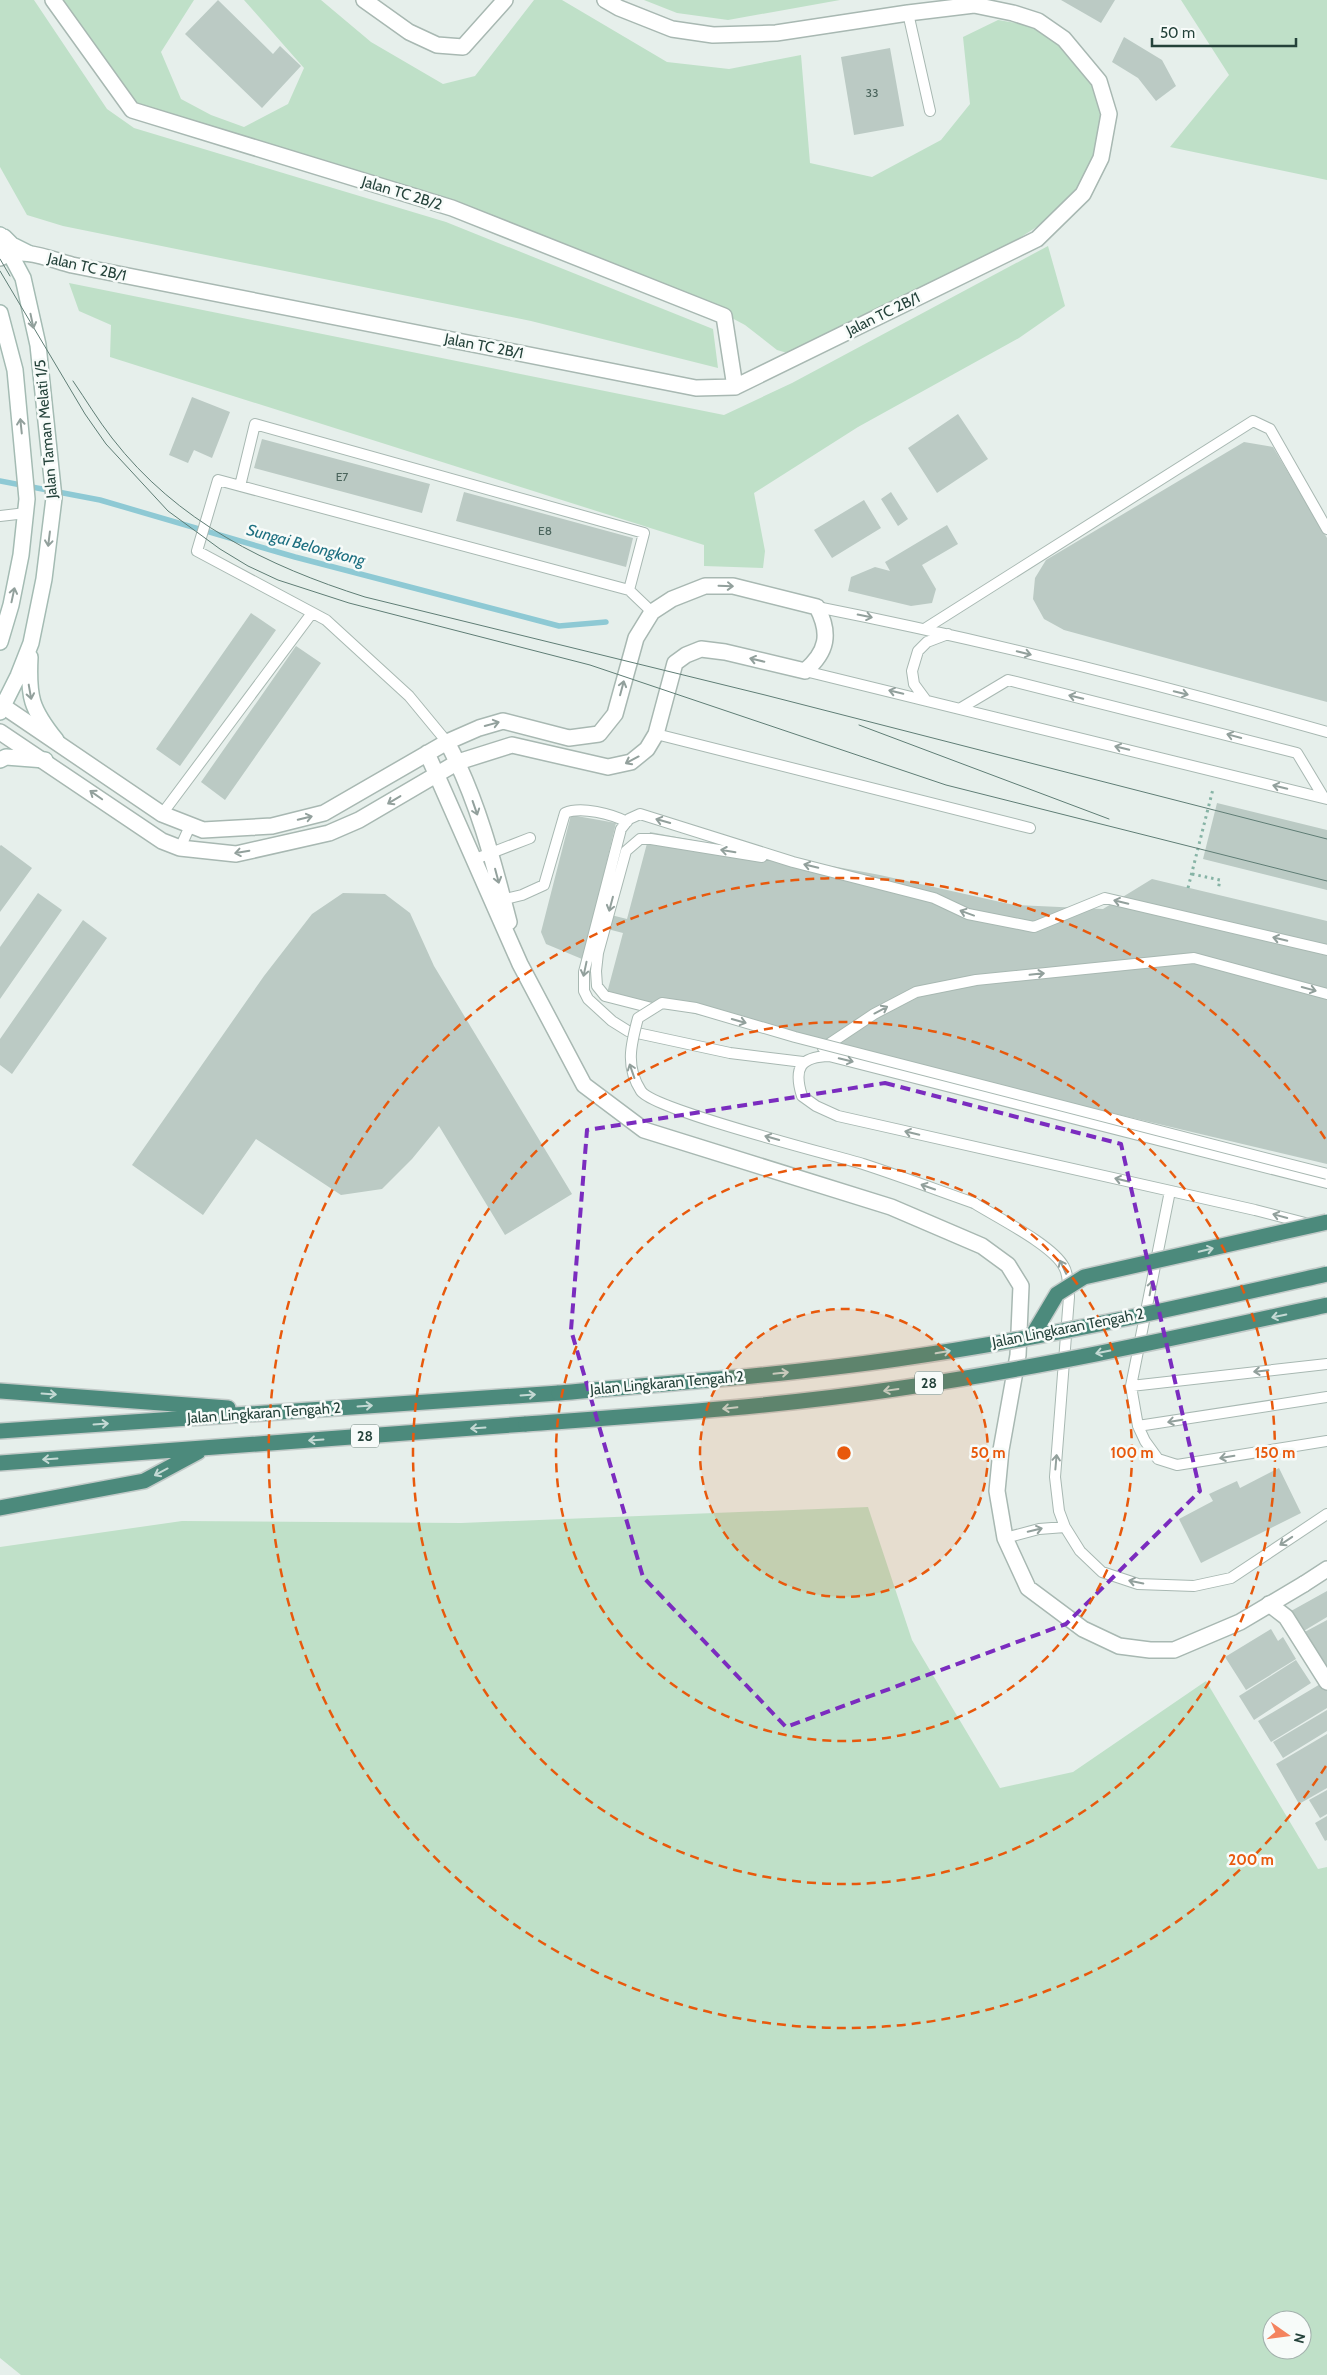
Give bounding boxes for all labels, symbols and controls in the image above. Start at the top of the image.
scale bar [1152,15,1296,47]
text: 50 m [1160,24,1195,42]
house number: 33 [866,85,878,100]
street label: Jalan TC 2B/2 [359,172,445,214]
street label: Jalan TC 2B/1 [45,249,128,285]
street label: Jalan TC 2B/1 [842,288,923,340]
one-way arrow [28,312,38,328]
street label: Jalan TC 2B/1 [442,329,525,362]
street label: Jalan Taman Melati 1/5 [31,359,61,500]
one-way arrow [16,418,26,434]
house number: E7 [336,469,348,484]
water label: Sungai Belongkong [245,520,368,570]
house number: E8 [538,523,552,538]
one-way arrow [44,530,54,546]
one-way arrow [717,582,733,591]
one-way arrow [9,587,19,603]
one-way arrow [857,612,873,622]
one-way arrow [1015,649,1031,658]
one-way arrow [750,655,766,664]
one-way arrow [618,681,628,697]
one-way arrow [25,683,35,699]
one-way arrow [889,687,905,696]
one-way arrow [1173,688,1189,698]
one-way arrow [1068,692,1084,701]
one-way arrow [483,719,499,728]
one-way arrow [1226,730,1242,740]
one-way arrow [1115,743,1131,752]
one-way arrow [624,755,639,765]
one-way arrow [1272,782,1288,791]
one-way arrow [89,790,103,800]
one-way arrow [387,795,402,805]
one-way arrow [471,799,480,815]
one-way arrow [296,813,312,822]
one-way arrow [656,815,672,825]
one-way arrow [720,846,736,856]
one-way arrow [234,847,250,857]
one-way arrow [804,861,820,870]
one-way arrow [493,868,502,884]
one-way arrow [606,896,615,912]
one-way arrow [1114,897,1130,906]
one-way arrow [960,907,975,917]
one-way arrow [1272,934,1288,943]
one-way arrow [580,961,590,977]
one-way arrow [1029,969,1045,979]
one-way arrow [1300,985,1316,994]
one-way arrow [873,1005,888,1015]
one-way arrow [730,1016,746,1026]
one-way arrow [837,1056,853,1065]
one-way arrow [627,1063,637,1079]
one-way arrow [904,1128,920,1137]
one-way arrow [765,1133,781,1143]
one-way arrow [1114,1175,1130,1184]
one-way arrow [920,1182,936,1191]
one-way arrow [1272,1211,1288,1221]
one-way arrow [1198,1244,1214,1254]
one-way arrow [1057,1259,1067,1274]
one-way arrow [1146,1280,1156,1296]
street label: Jalan Lingkaran Tengah 2 [990,1304,1146,1352]
one-way arrow [1272,1312,1288,1321]
one-way arrow [934,1346,950,1356]
one-way arrow [1095,1347,1111,1357]
one-way arrow [1253,1366,1269,1376]
street label: Jalan Lingkaran Tengah 2 [588,1367,745,1399]
one-way arrow [773,1368,789,1378]
road number: 28 [915,1372,943,1395]
one-way arrow [884,1385,900,1395]
one-way arrow [40,1390,56,1399]
one-way arrow [519,1391,535,1400]
street label: Jalan Lingkaran Tengah 2 [185,1399,342,1427]
one-way arrow [357,1401,373,1411]
one-way arrow [722,1403,738,1413]
one-way arrow [1167,1416,1183,1426]
one-way arrow [93,1420,109,1429]
one-way arrow [470,1423,486,1433]
road number: 28 [351,1424,379,1448]
one-way arrow [308,1435,324,1445]
centre of rings [835,1444,853,1462]
text: 50 m [970,1444,1006,1462]
text: 100 m [1110,1444,1154,1462]
text: 150 m [1255,1444,1295,1462]
one-way arrow [1219,1452,1235,1462]
one-way arrow [43,1455,59,1464]
one-way arrow [1051,1455,1060,1471]
one-way arrow [154,1468,169,1477]
one-way arrow [1026,1525,1042,1534]
one-way arrow [1280,1536,1294,1546]
one-way arrow [1129,1577,1145,1586]
text: 200 m [1228,1851,1274,1869]
north arrow [1262,2310,1312,2360]
text: N [1290,2331,1310,2345]

